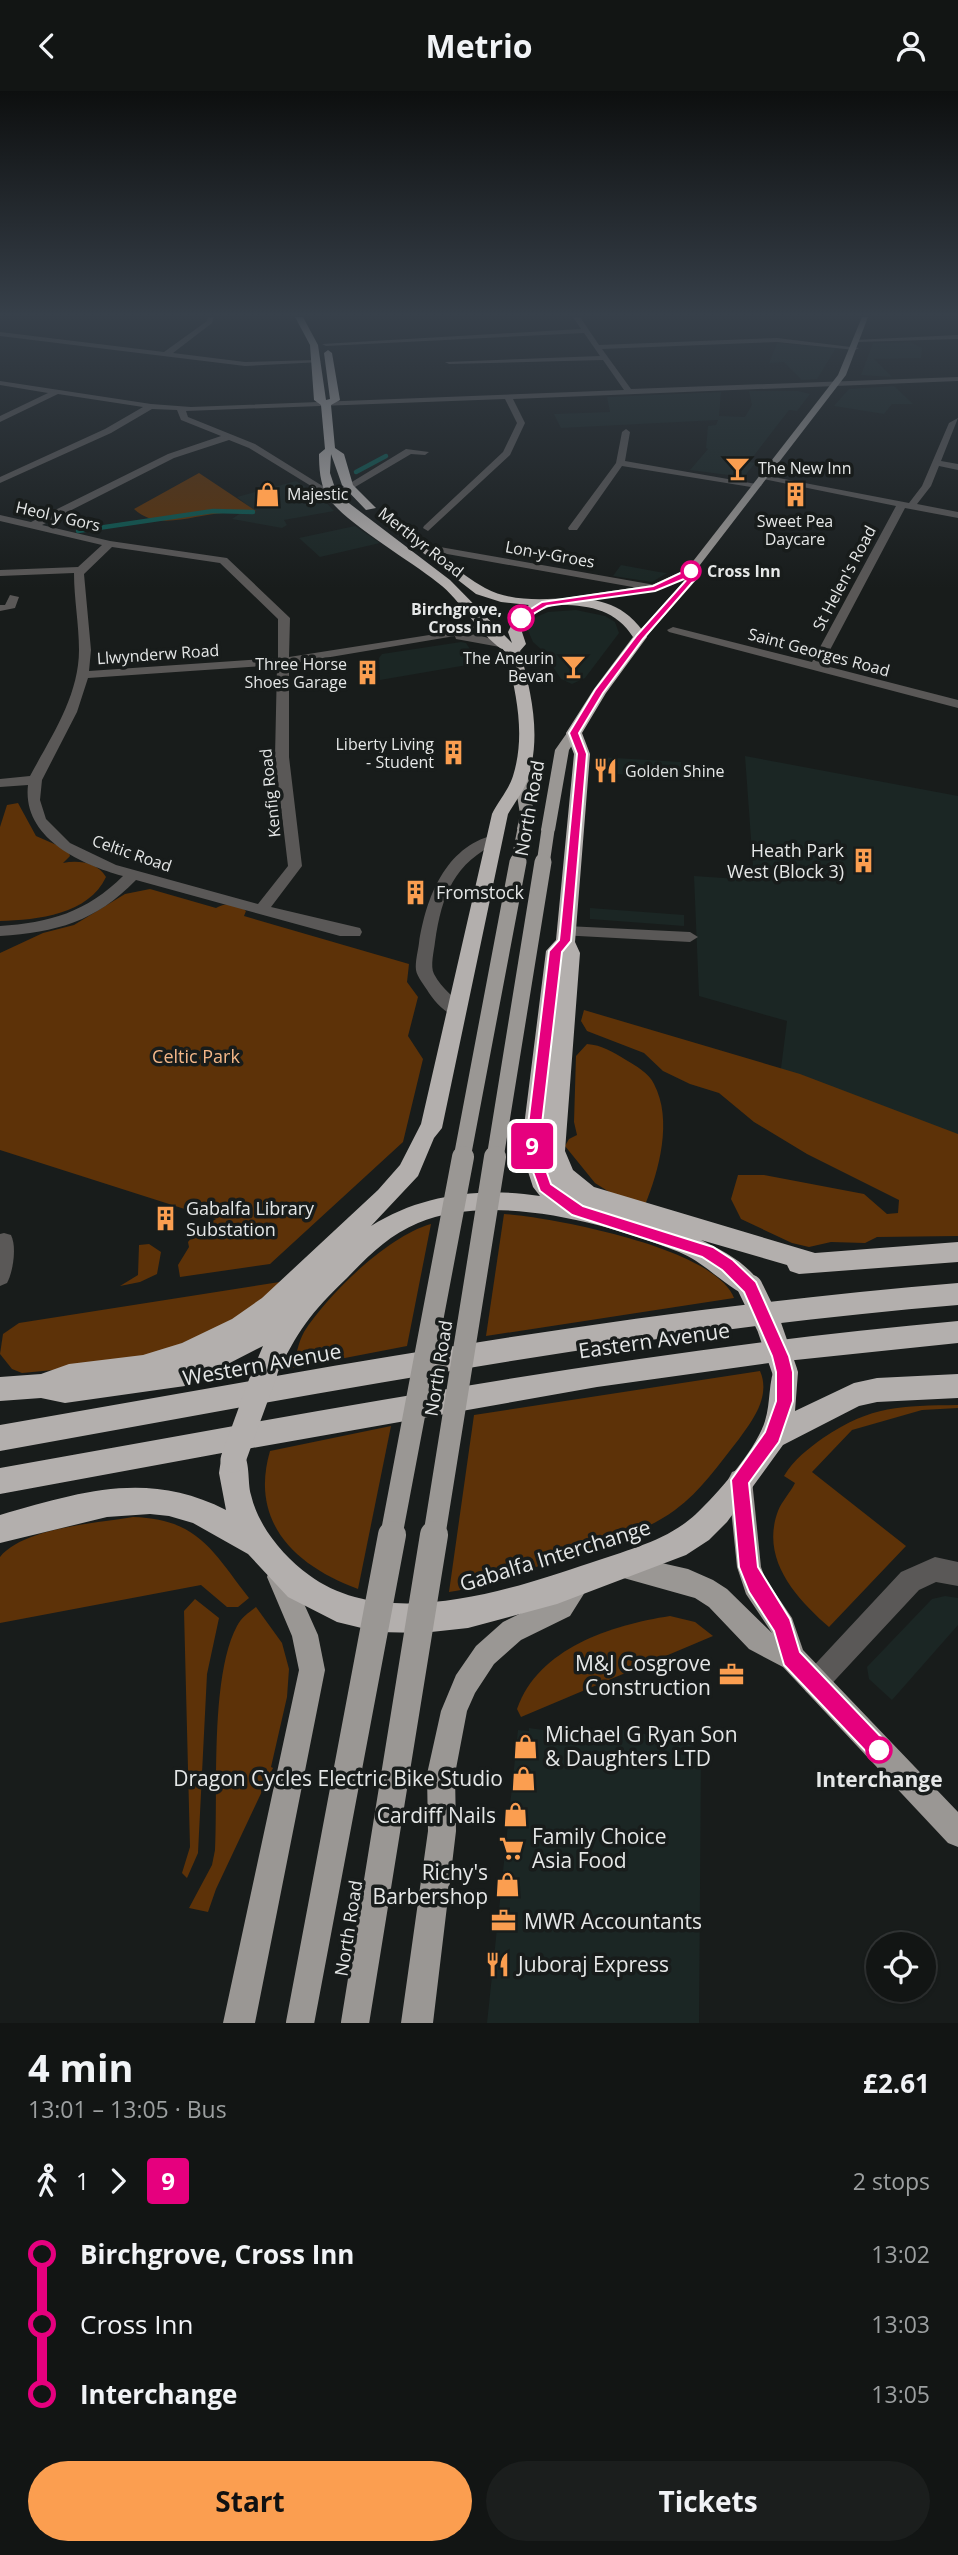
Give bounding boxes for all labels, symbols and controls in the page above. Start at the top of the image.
text: Metrio [425,24,533,67]
icon: back [28,27,66,65]
icon: person [892,27,930,65]
bar icon: The New Inn [724,454,752,482]
place label: The New Inn [758,457,851,479]
shop icon: Majestic [253,480,281,508]
building icon: Sweet Pea Daycare [781,481,809,509]
place label: Majestic [287,483,349,505]
street label: Heol y Gors [14,496,102,536]
street label: Merthyr Road [374,502,468,582]
place label: Sweet Pea Daycare [757,510,833,550]
street label: St Helen's Road [807,522,881,634]
street label: Lon-y-Groes [504,535,596,573]
place label: Cross Inn [707,560,781,582]
marker: Cross Inn [681,561,701,581]
place label: Birchgrove, Cross Inn [411,598,502,638]
marker: Birchgrove, Cross Inn [508,605,534,631]
street label: Saint Georges Road [746,623,892,681]
street label: Llwynderw Road [96,639,220,669]
place label: The Aneurin Bevan [463,647,554,687]
place label: Three Horse Shoes Garage [244,653,347,693]
bar icon: The Aneurin Bevan [560,653,588,681]
building icon: Three Horse Shoes Garage [353,659,381,687]
place label: Liberty Living - Student [336,733,434,773]
building icon: Liberty Living - Student [440,739,468,767]
street label: Kenfig Road [254,748,286,838]
restaurant icon: Golden Shine [591,757,619,785]
street label: North Road [509,758,549,858]
place label: Golden Shine [625,760,724,782]
street label: Celtic Road [89,829,175,877]
place label: Heath Park West (Block 3) [727,838,845,883]
building icon: Heath Park West (Block 3) [850,846,878,874]
building icon: Fromstock [402,878,430,906]
place label: Fromstock [436,880,525,904]
park label: Celtic Park [152,1044,240,1068]
line badge: 9 [509,1123,555,1169]
text: 9 [525,1129,539,1162]
place label: Gabalfa Library Substation [186,1196,315,1241]
building icon: Gabalfa Library Substation [152,1204,180,1232]
street label: Eastern Avenue [576,1316,732,1364]
street label: North Road [419,1318,457,1418]
street label: Western Avenue [181,1336,343,1392]
street label: Gabalfa Interchange [456,1513,654,1597]
place label: M&J Cosgrove Construction [575,1649,711,1701]
office icon: M&J Cosgrove Construction [717,1661,745,1689]
place label: Michael G Ryan Son & Daughters LTD [545,1720,738,1772]
shop icon: Michael G Ryan Son & Daughters LTD [511,1732,539,1760]
marker: Interchange [866,1737,892,1763]
place label: Dragon Cycles Electric Bike Studio [173,1764,503,1792]
shop icon: Dragon Cycles Electric Bike Studio [509,1764,537,1792]
place label: Interchange [815,1765,943,1793]
place label: Cardiff Nails [377,1801,496,1829]
shop icon: Cardiff Nails [502,1801,530,1829]
place label: Family Choice Asia Food [532,1822,666,1874]
supermarket icon: Family Choice Asia Food [498,1834,526,1862]
place label: Richy's Barbershop [373,1858,488,1910]
shop icon: Richy's Barbershop [494,1870,522,1898]
street label: North Road [329,1878,367,1978]
office icon: MWR Accountants [490,1907,518,1935]
place label: MWR Accountants [524,1907,702,1935]
map controls [866,1932,936,2002]
button: locate [866,1932,936,2002]
restaurant icon: Juboraj Express [484,1950,512,1978]
place label: Juboraj Express [516,1950,669,1978]
text: 4 min [28,2041,133,2093]
text: £2.61 [863,2065,930,2101]
text: 13:01 – 13:05 · Bus [28,2093,227,2125]
icon: walk [28,2162,66,2200]
icon: forward [99,2162,137,2200]
text: 9 [161,2164,175,2197]
text: 1 [76,2165,89,2197]
text: 2 stops [853,2165,930,2197]
text: Birchgrove, Cross Inn [80,2236,354,2272]
text: 13:02 [871,2238,930,2270]
text: Cross Inn [80,2306,193,2342]
text: 13:03 [871,2308,930,2340]
text: Interchange [80,2376,237,2412]
text: 13:05 [871,2378,930,2410]
button: Start [28,2461,472,2541]
button: Tickets [486,2461,930,2541]

